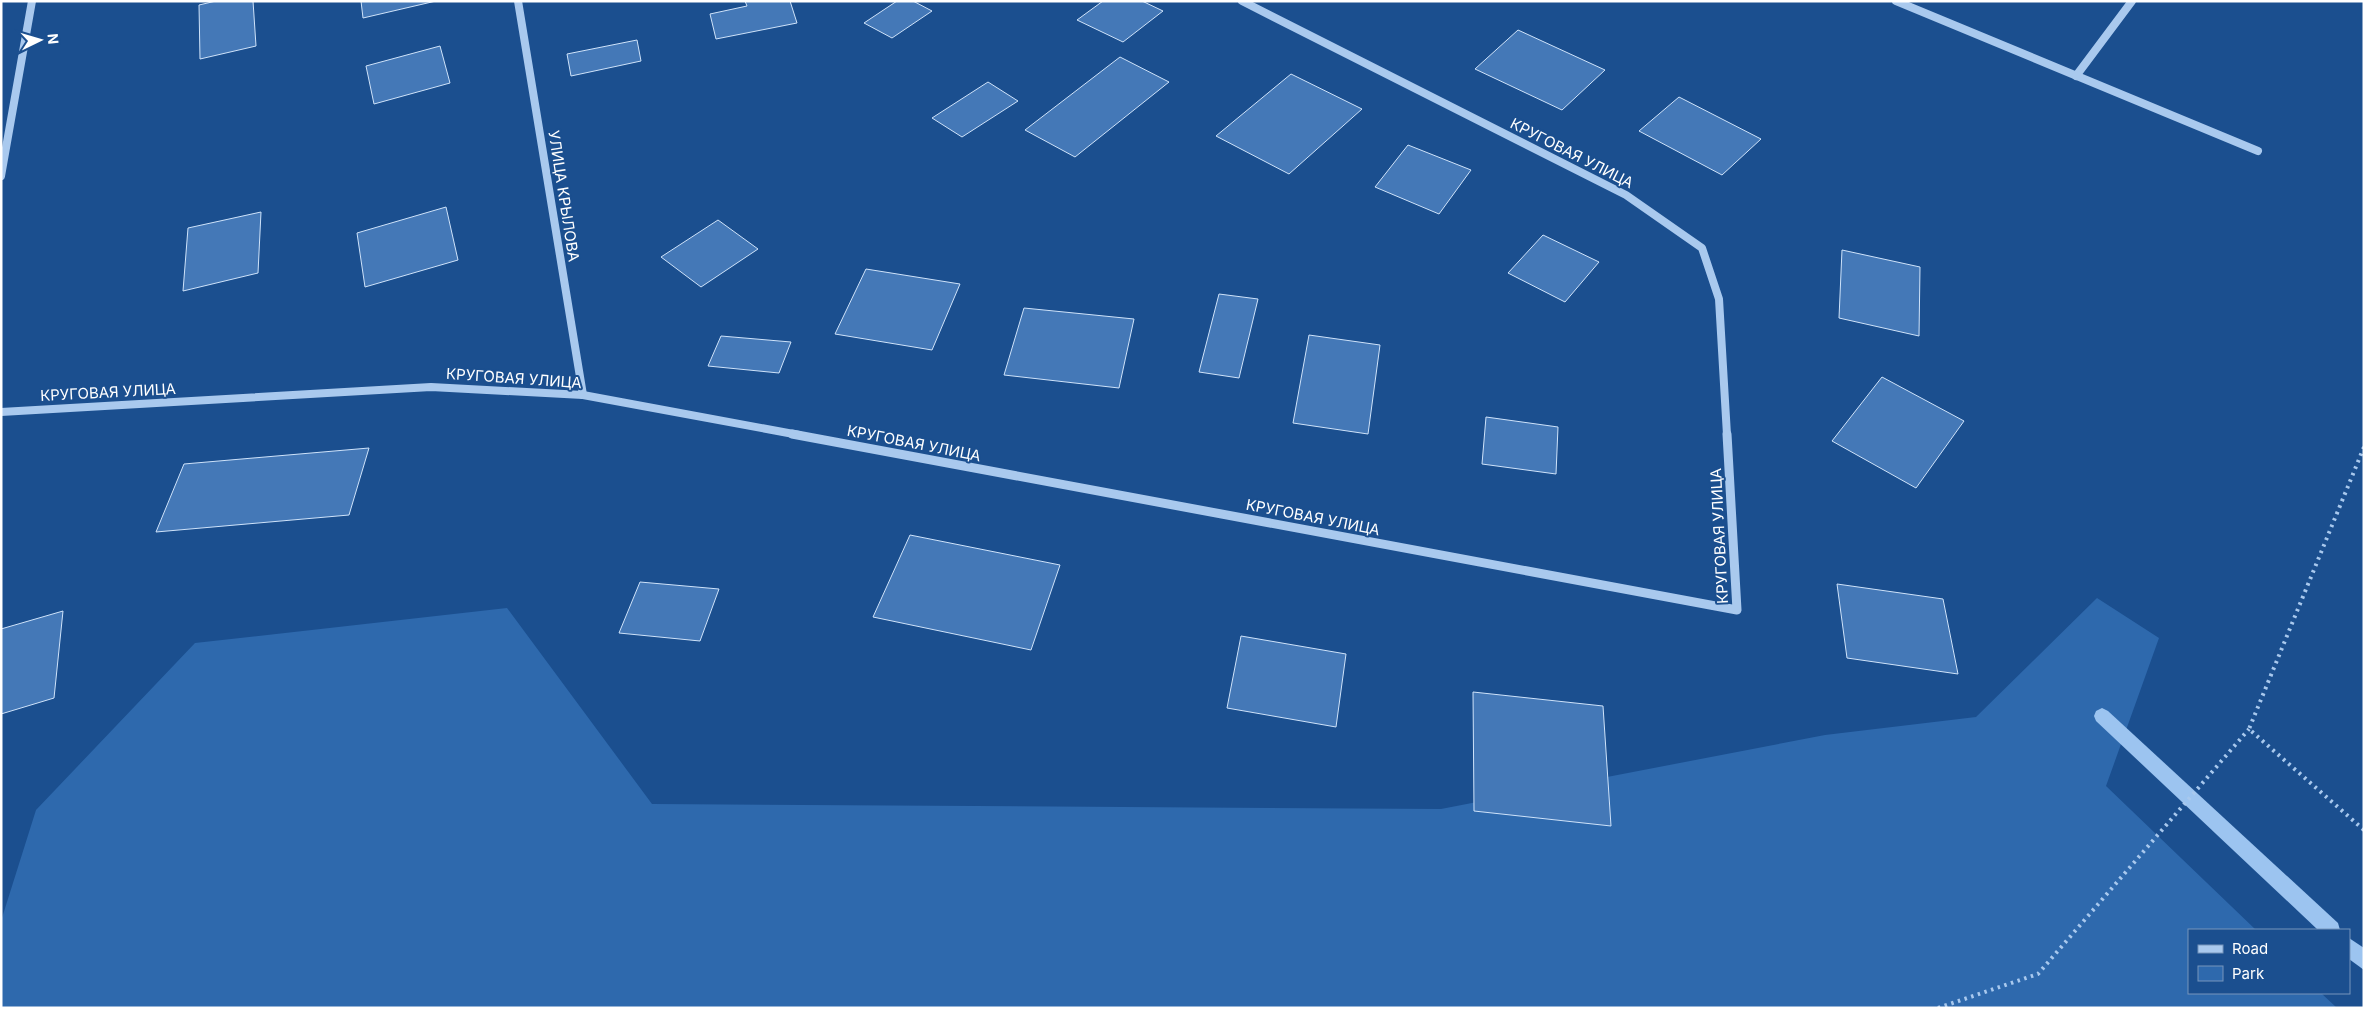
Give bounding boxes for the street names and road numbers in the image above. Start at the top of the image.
street label: КРУГОВАЯ УЛИЦА [1507,114,1637,192]
street label: УЛИЦА КРЫЛОВА [544,129,584,263]
street label: КРУГОВАЯ УЛИЦА [446,364,582,392]
street label: КРУГОВАЯ УЛИЦА [40,379,176,405]
street label: КРУГОВАЯ УЛИЦА [845,421,983,465]
street label: КРУГОВАЯ УЛИЦА [1706,468,1732,604]
street label: КРУГОВАЯ УЛИЦА [1244,495,1382,539]

